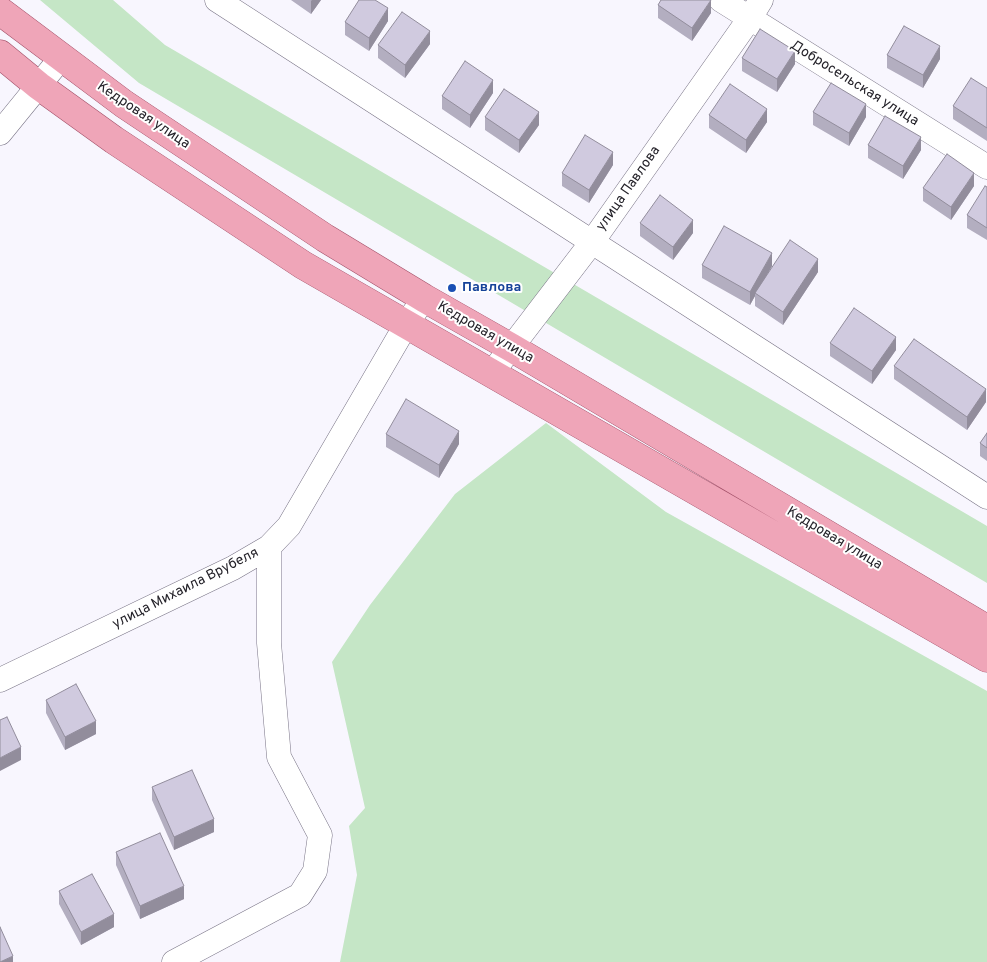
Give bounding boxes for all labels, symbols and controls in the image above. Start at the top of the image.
street label: Добросельская улица [787,38,921,130]
street label: Кедровая улица [93,79,193,153]
street label: улица Павлова [593,143,665,235]
place label: Павлова [462,280,521,296]
marker: Павлова [446,282,458,294]
street label: Кедровая улица [434,299,536,367]
street label: Кедровая улица [783,504,885,574]
street label: улица Михаила Врубеля [110,545,262,633]

